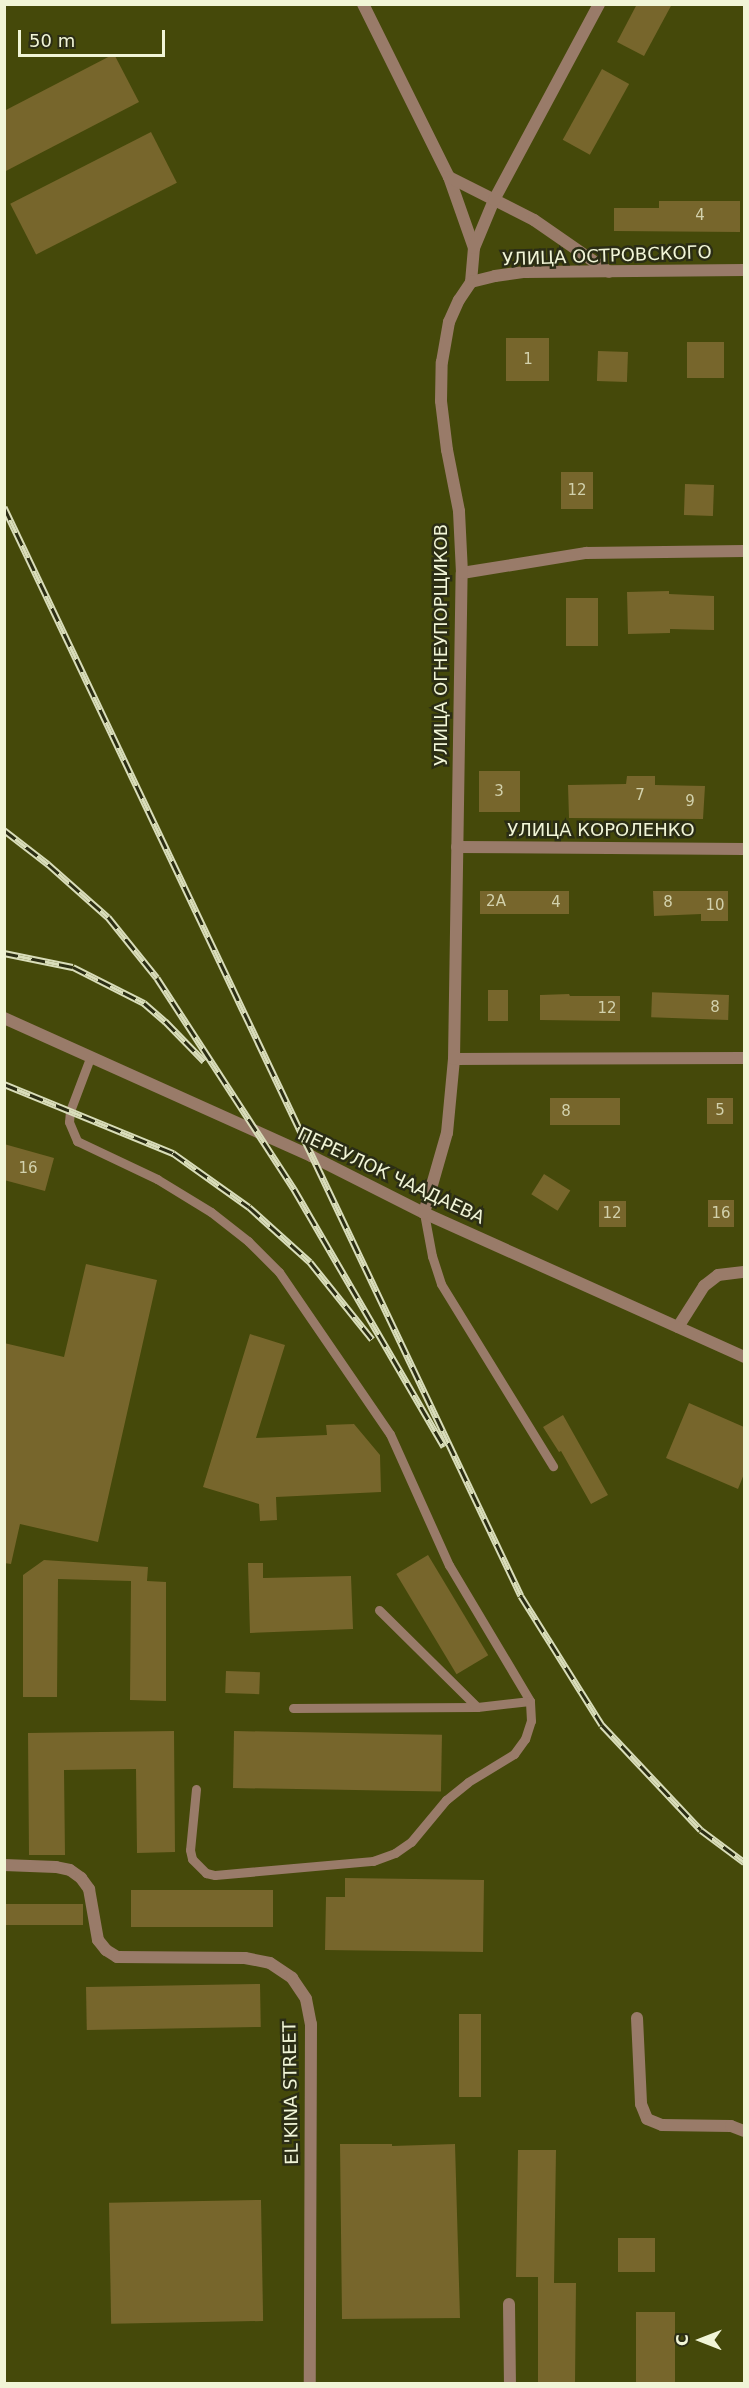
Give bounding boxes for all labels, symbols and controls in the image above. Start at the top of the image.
scale bar [21,18,168,56]
text: 50 m [29,30,75,51]
house number: 4 [695,207,705,225]
street label: УЛИЦА ОСТРОВСКОГО [502,242,712,270]
house number: 1 [523,351,533,369]
house number: 12 [567,482,587,500]
street label: УЛИЦА ОГНЕУПОРЩИКОВ [430,524,452,766]
house number: 3 [494,783,504,801]
house number: 7 [635,787,645,805]
house number: 9 [685,793,695,811]
street label: УЛИЦА КОРОЛЕНКО [507,819,695,841]
house number: 2А [486,893,506,911]
house number: 4 [551,894,561,912]
house number: 8 [663,894,673,912]
house number: 10 [705,897,725,915]
house number: 8 [710,999,720,1017]
house number: 12 [597,1000,617,1018]
house number: 5 [715,1102,725,1120]
house number: 8 [561,1103,571,1121]
street label: ПЕРЕУЛОК ЧААДАЕВА [294,1123,488,1229]
house number: 16 [18,1160,38,1178]
house number: 12 [602,1205,622,1223]
house number: 16 [711,1205,731,1223]
street label: EL'KINA STREET [279,2021,303,2165]
north arrow [671,2310,731,2370]
text: С [673,2334,692,2346]

